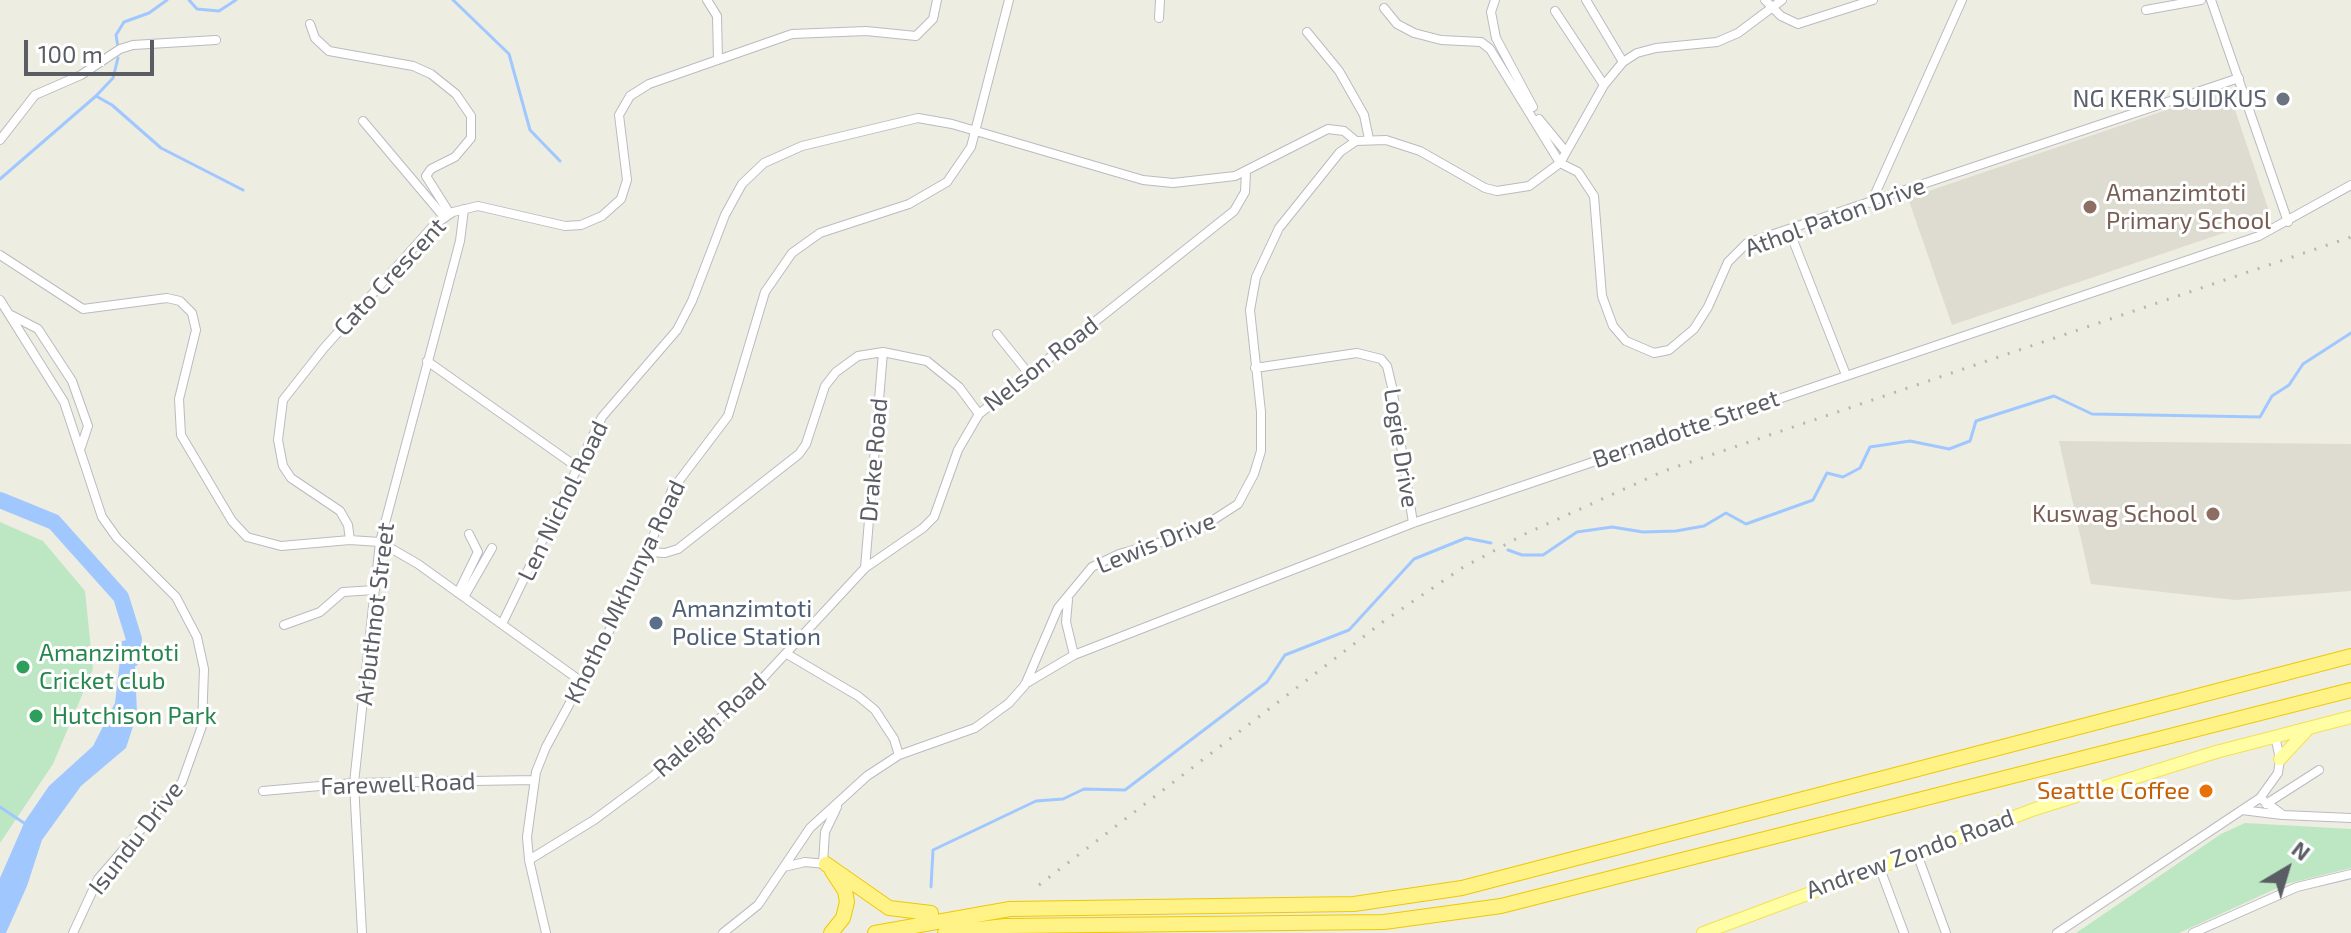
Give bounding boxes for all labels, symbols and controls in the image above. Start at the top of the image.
scale bar [28,24,158,74]
text: 100 m [38,39,103,68]
place label: NG KERK SUIDKUS [2073,85,2267,113]
marker: NG KERK SUIDKUS [2274,90,2292,108]
street label: Athol Paton Drive [1741,171,1929,263]
place label: Amanzimtoti Primary School [2106,179,2271,235]
marker: Amanzimtoti Primary School [2081,198,2099,216]
street label: Cato Crescent [328,212,452,342]
street label: Nelson Road [978,310,1104,418]
street label: Bernadotte Street [1589,384,1783,474]
street label: Logie Drive [1377,386,1425,510]
street label: Drake Road [854,397,894,523]
street label: Len Nichol Road [512,416,614,586]
street label: Khotho Mkhunya Road [558,476,692,708]
place label: Kuswag School [2032,500,2197,528]
marker: Kuswag School [2204,505,2222,523]
street label: Lewis Drive [1092,506,1220,580]
street label: Arbuthnot Street [350,521,400,707]
place label: Amanzimtoti Police Station [672,595,821,651]
marker: Amanzimtoti Police Station [647,614,665,632]
place label: Amanzimtoti Cricket club [39,639,179,695]
marker: Amanzimtoti Cricket club [14,658,32,676]
street label: Raleigh Road [648,667,772,783]
place label: Hutchison Park [52,702,217,730]
marker: Hutchison Park [27,707,45,725]
street label: Farewell Road [320,767,476,801]
street label: Isundu Drive [83,776,189,900]
place label: Seattle Coffee [2037,777,2190,805]
marker: Seattle Coffee [2197,782,2215,800]
street label: Andrew Zondo Road [1802,803,2018,905]
north arrow [2247,829,2327,909]
text: N [2288,835,2316,865]

